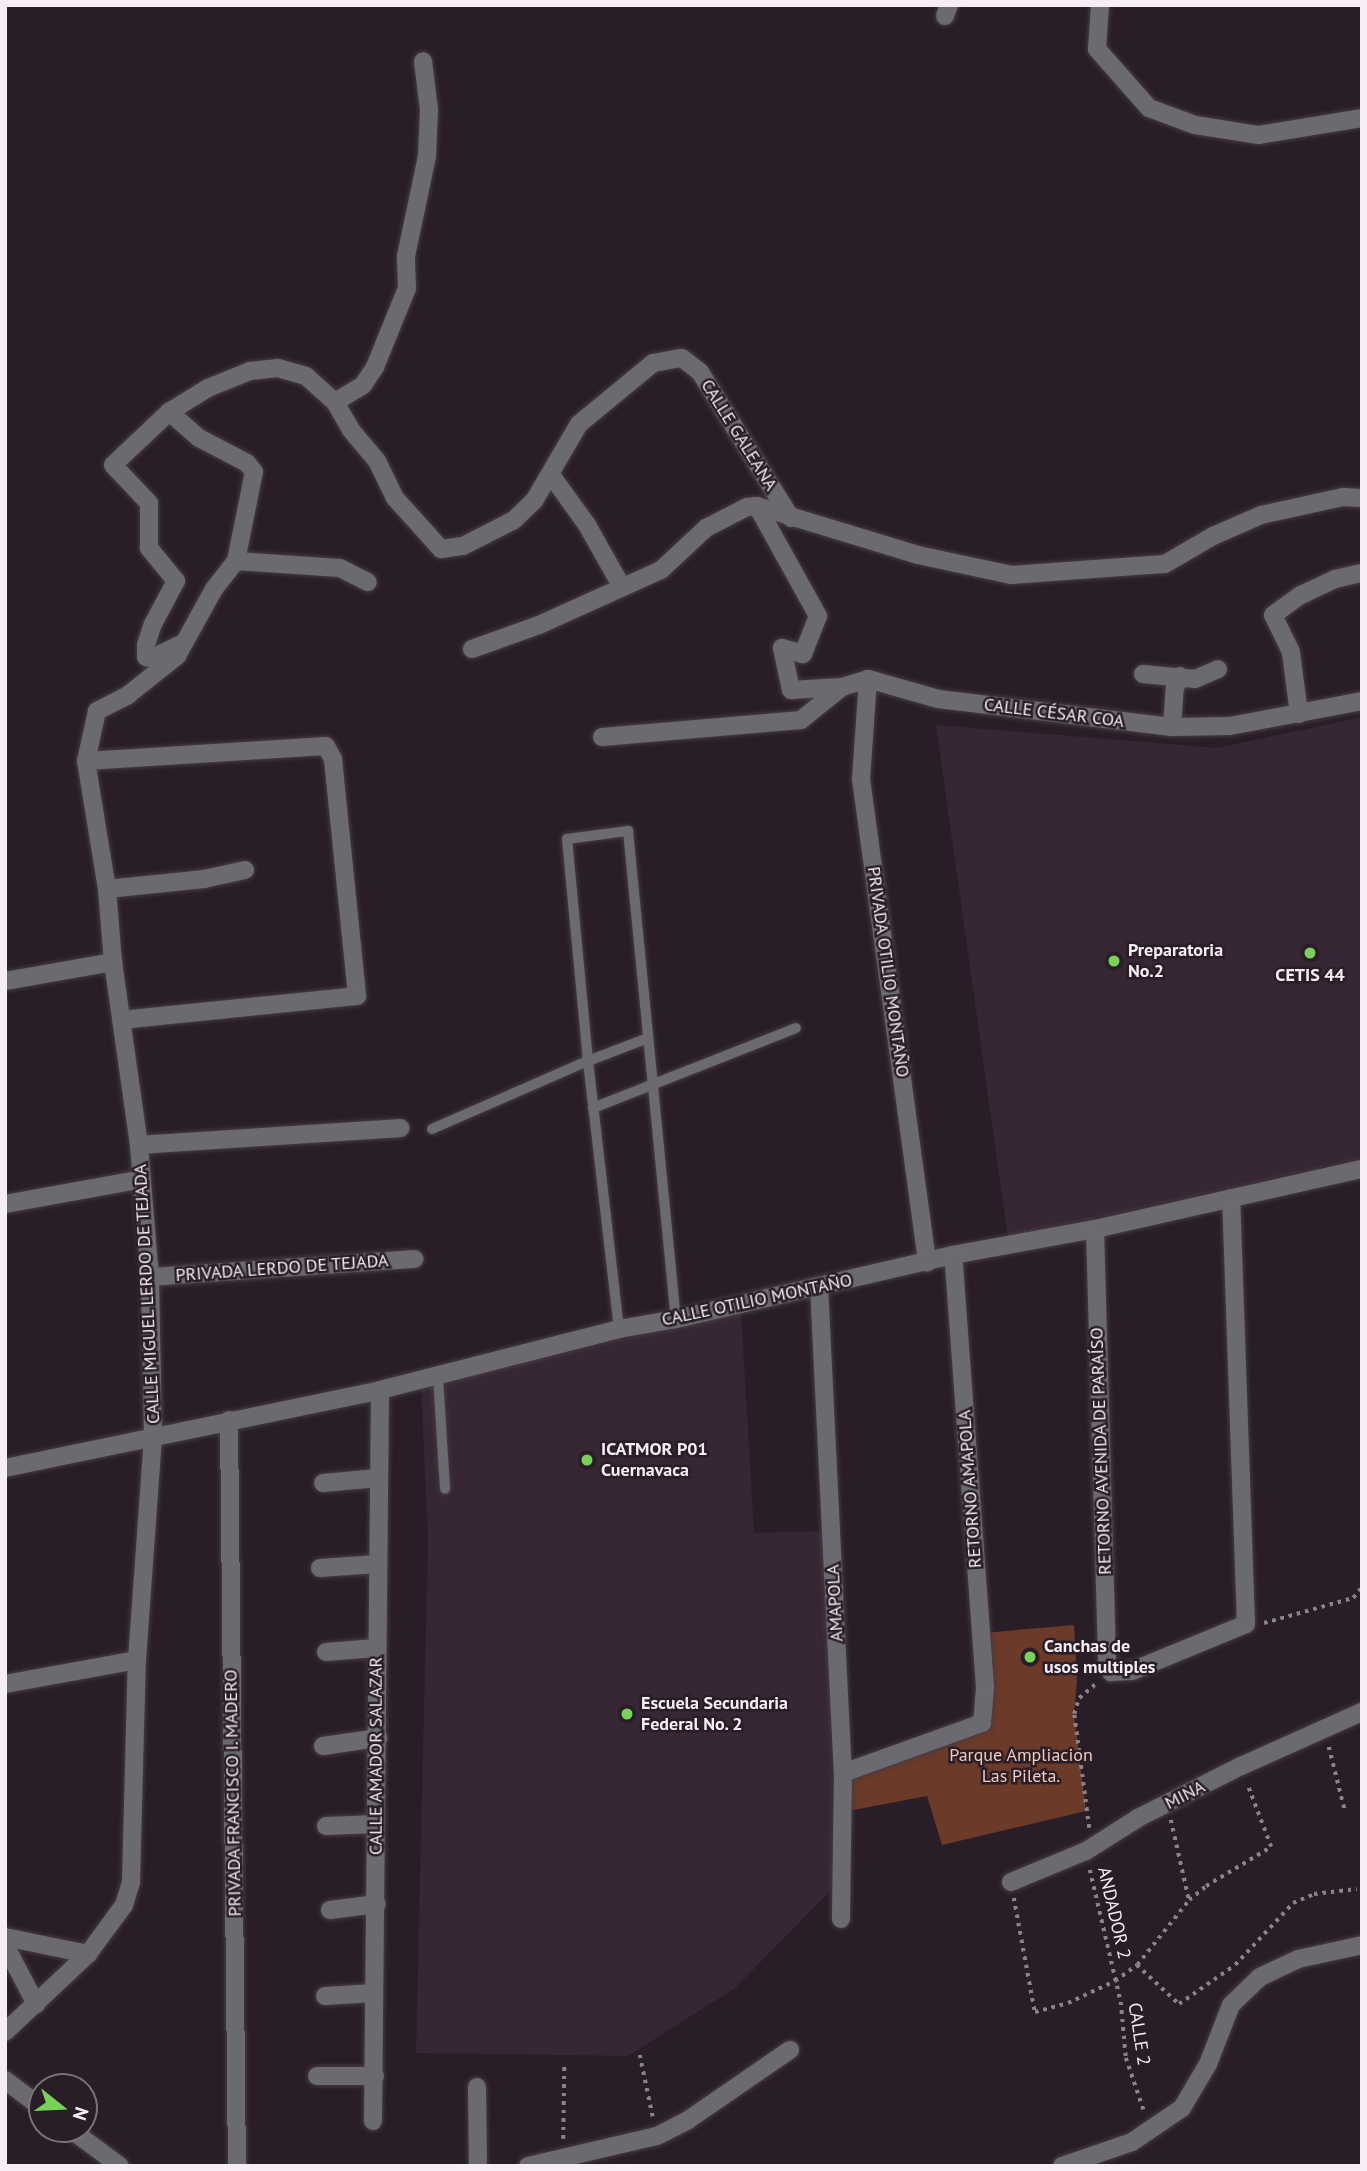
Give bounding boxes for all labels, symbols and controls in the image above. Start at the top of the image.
street label: CALLE GALEANA [696,375,782,495]
street label: CALLE CÉSAR COA [983,694,1125,732]
street label: PRIVADA OTILIO MONTAÑO [862,865,914,1079]
place label: Preparatoria No.2 [1128,940,1223,982]
marker: CETIS 44 [1302,945,1318,961]
marker: Preparatoria No.2 [1106,953,1122,969]
place label: CETIS 44 [1275,964,1345,986]
street label: CALLE MIGUEL LERDO DE TEJADA [129,1163,165,1425]
street label: PRIVADA LERDO DE TEJADA [174,1250,390,1286]
street label: CALLE OTILIO MONTAÑO [660,1269,854,1331]
street label: RETORNO AVENIDA DE PARAÍSO [1086,1326,1116,1576]
street label: RETORNO AMAPOLA [954,1409,986,1569]
place label: ICATMOR P01 Cuernavaca [601,1439,708,1482]
marker: ICATMOR P01 Cuernavaca [579,1452,595,1468]
street label: AMAPOLA [822,1564,848,1642]
place label: Canchas de usos multiples [1044,1636,1155,1678]
marker: Canchas de usos multiples [1022,1649,1038,1665]
street label: CALLE AMADOR SALAZAR [365,1657,387,1855]
street label: PRIVADA FRANCISCO I. MADERO [220,1668,246,1918]
place label: Escuela Secundaria Federal No. 2 [641,1693,788,1736]
marker: Escuela Secundaria Federal No. 2 [619,1706,635,1722]
park label: Parque Ampliacion Las Pileta. [949,1745,1093,1788]
street label: MINA [1161,1776,1209,1814]
street label: ANDADOR 2 [1093,1865,1135,1961]
street label: CALLE 2 [1123,2001,1155,2067]
north arrow [28,2073,98,2143]
text: N [68,2104,94,2124]

